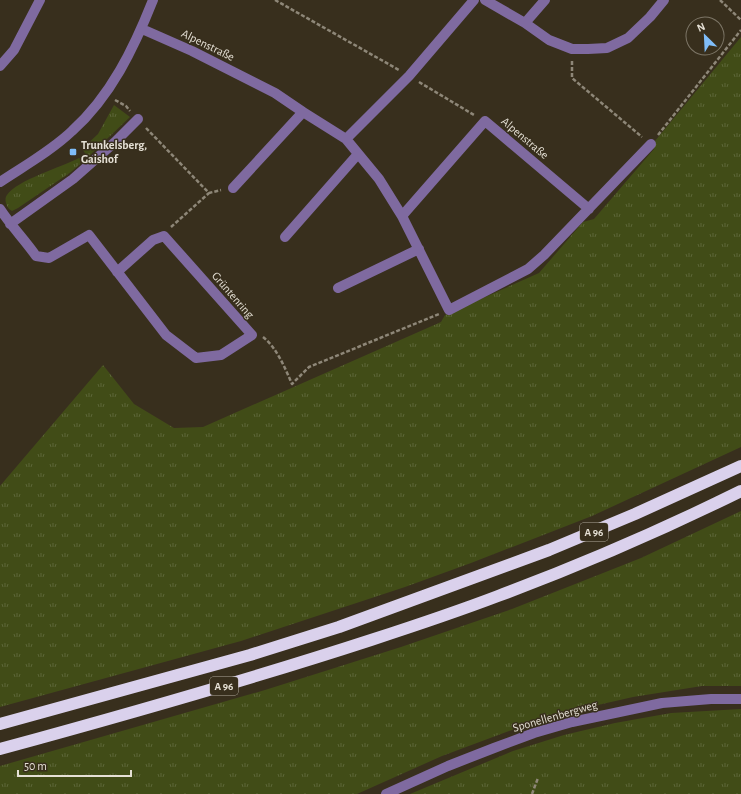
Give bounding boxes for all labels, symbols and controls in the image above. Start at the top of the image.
north arrow [685,16,725,56]
text: N [695,21,707,34]
street label: Alpenstraße [180,27,236,63]
street label: Alpenstraße [499,115,551,161]
place label: Trunkelsberg, Gaishof [81,139,147,165]
marker: Trunkelsberg, Gaishof [68,147,78,157]
street label: Grüntenring [210,270,256,321]
road number: A 96 [580,523,608,541]
road number: A 96 [210,677,238,695]
street label: Sponellenbergweg [511,698,599,734]
scale bar [18,752,131,778]
text: 50 m [24,760,47,772]

